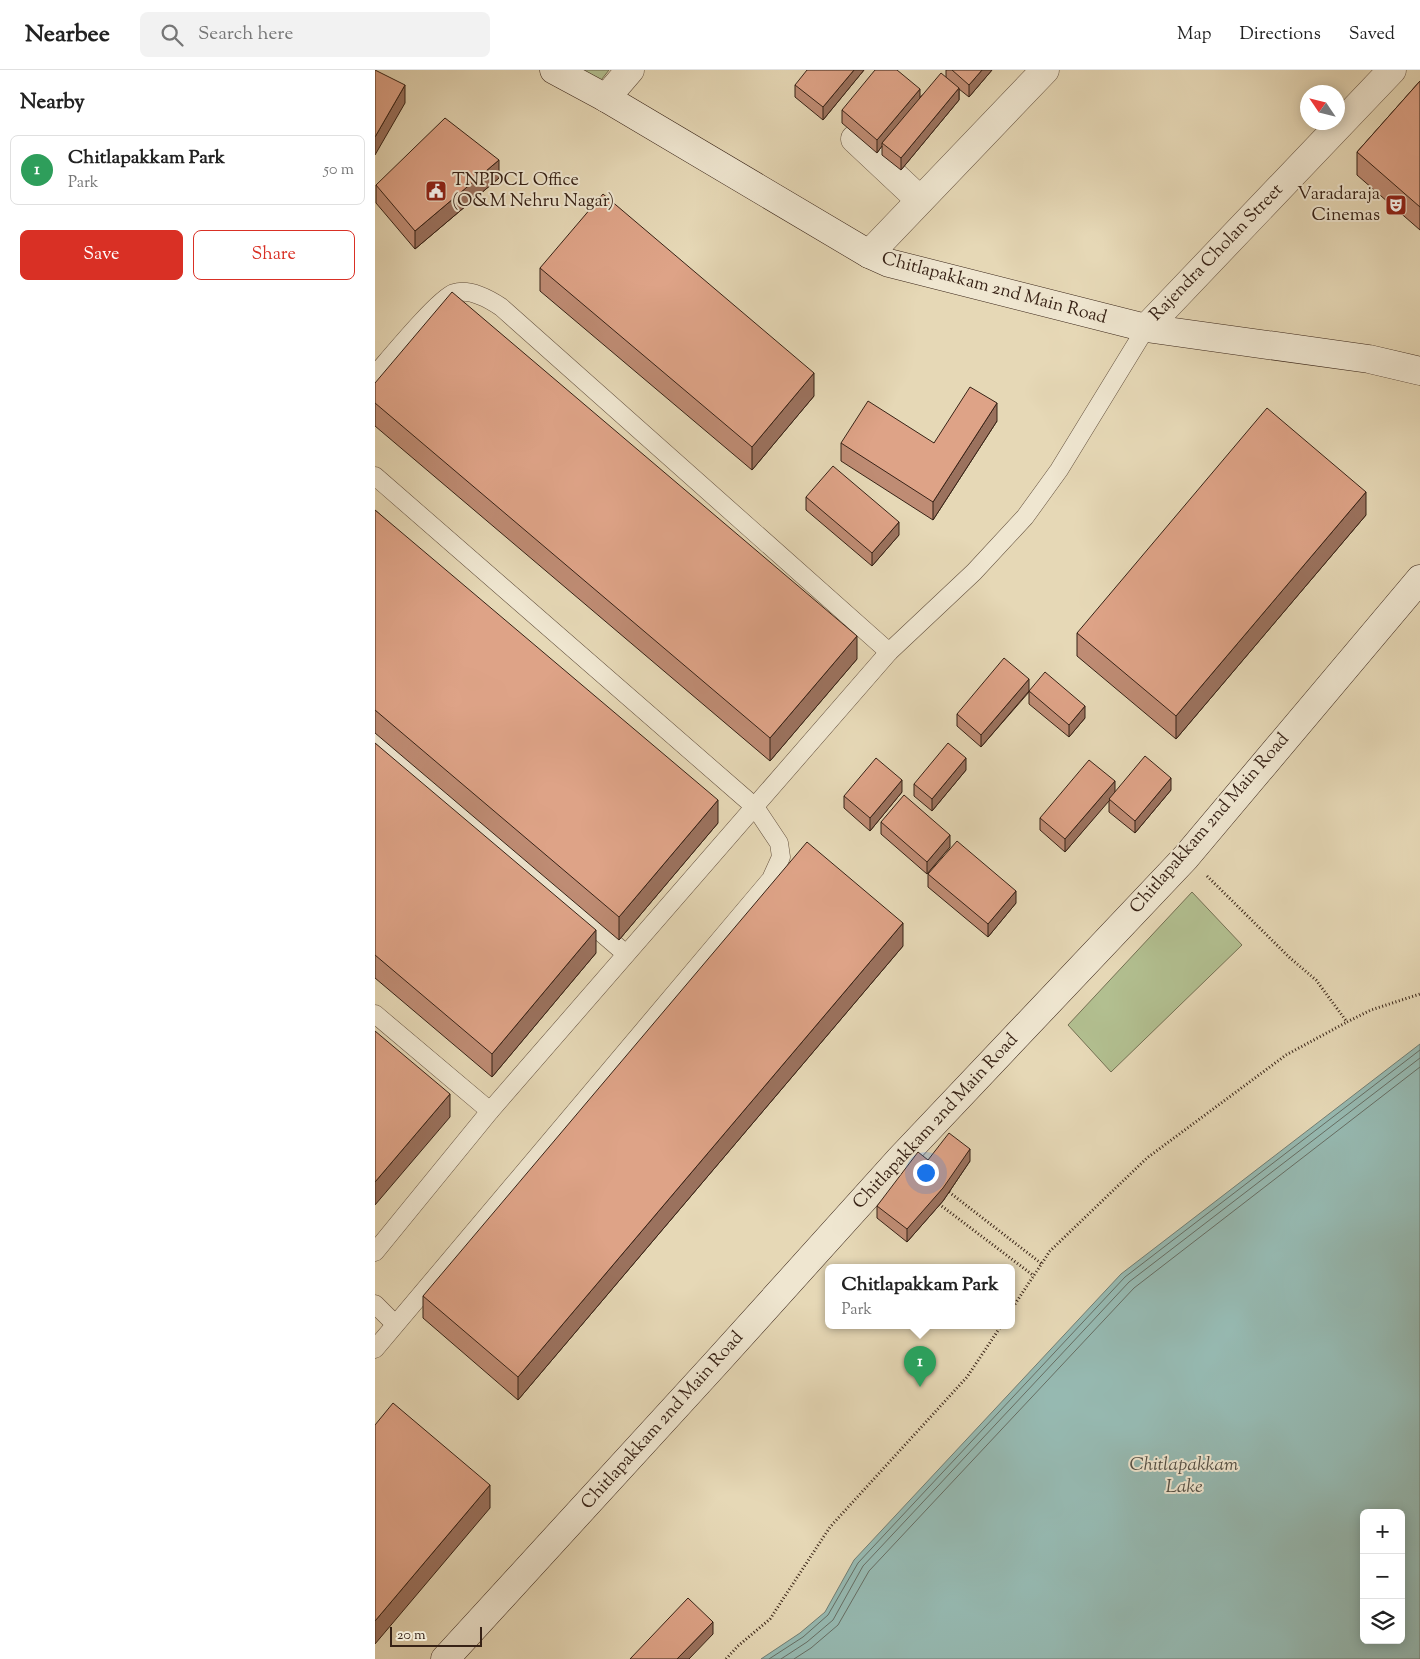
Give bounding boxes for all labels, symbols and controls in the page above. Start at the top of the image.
search box [140,12,490,57]
text: Nearbee [25,18,110,52]
icon: search [158,21,186,49]
text: Search here [198,21,293,48]
text: Map [1177,22,1212,48]
text: Directions [1240,22,1321,48]
text: Saved [1349,22,1395,48]
north arrow [1300,85,1345,130]
text: Nearby [20,88,85,118]
text: Chitlapakkam Park [68,145,225,172]
text: 1 [34,159,40,182]
text: 50 m [323,159,354,182]
place label: TNPDCL Office (O&M Nehru Nagar) [452,168,614,215]
text: Park [68,172,99,195]
street label: Rajendra Cholan Street [1144,178,1290,328]
public building icon: TNPDCL Office (O&M Nehru Nagar) [424,179,448,203]
place label: Varadaraja Cinemas [1297,182,1380,229]
theatre icon: Varadaraja Cinemas [1384,193,1408,217]
button: Save [20,230,183,280]
button: Share [193,230,355,280]
street label: Chitlapakkam 2nd Main Road [879,246,1109,332]
street label: Chitlapakkam 2nd Main Road [1124,728,1296,920]
street label: Chitlapakkam 2nd Main Road [847,1028,1025,1216]
your location [913,1160,939,1186]
popup [825,1264,1015,1329]
text: Chitlapakkam Park [841,1272,999,1299]
text: Park [841,1299,872,1322]
street label: Chitlapakkam 2nd Main Road [576,1326,750,1516]
pin: 1 [904,1346,936,1387]
water label: Chitlapakkam Lake [1130,1452,1239,1501]
map controls [1360,1509,1405,1644]
button: + [1360,1509,1405,1554]
button: − [1360,1554,1405,1599]
button: layers [1360,1599,1405,1644]
scale bar [390,1624,483,1647]
text: 20 m [397,1626,426,1646]

